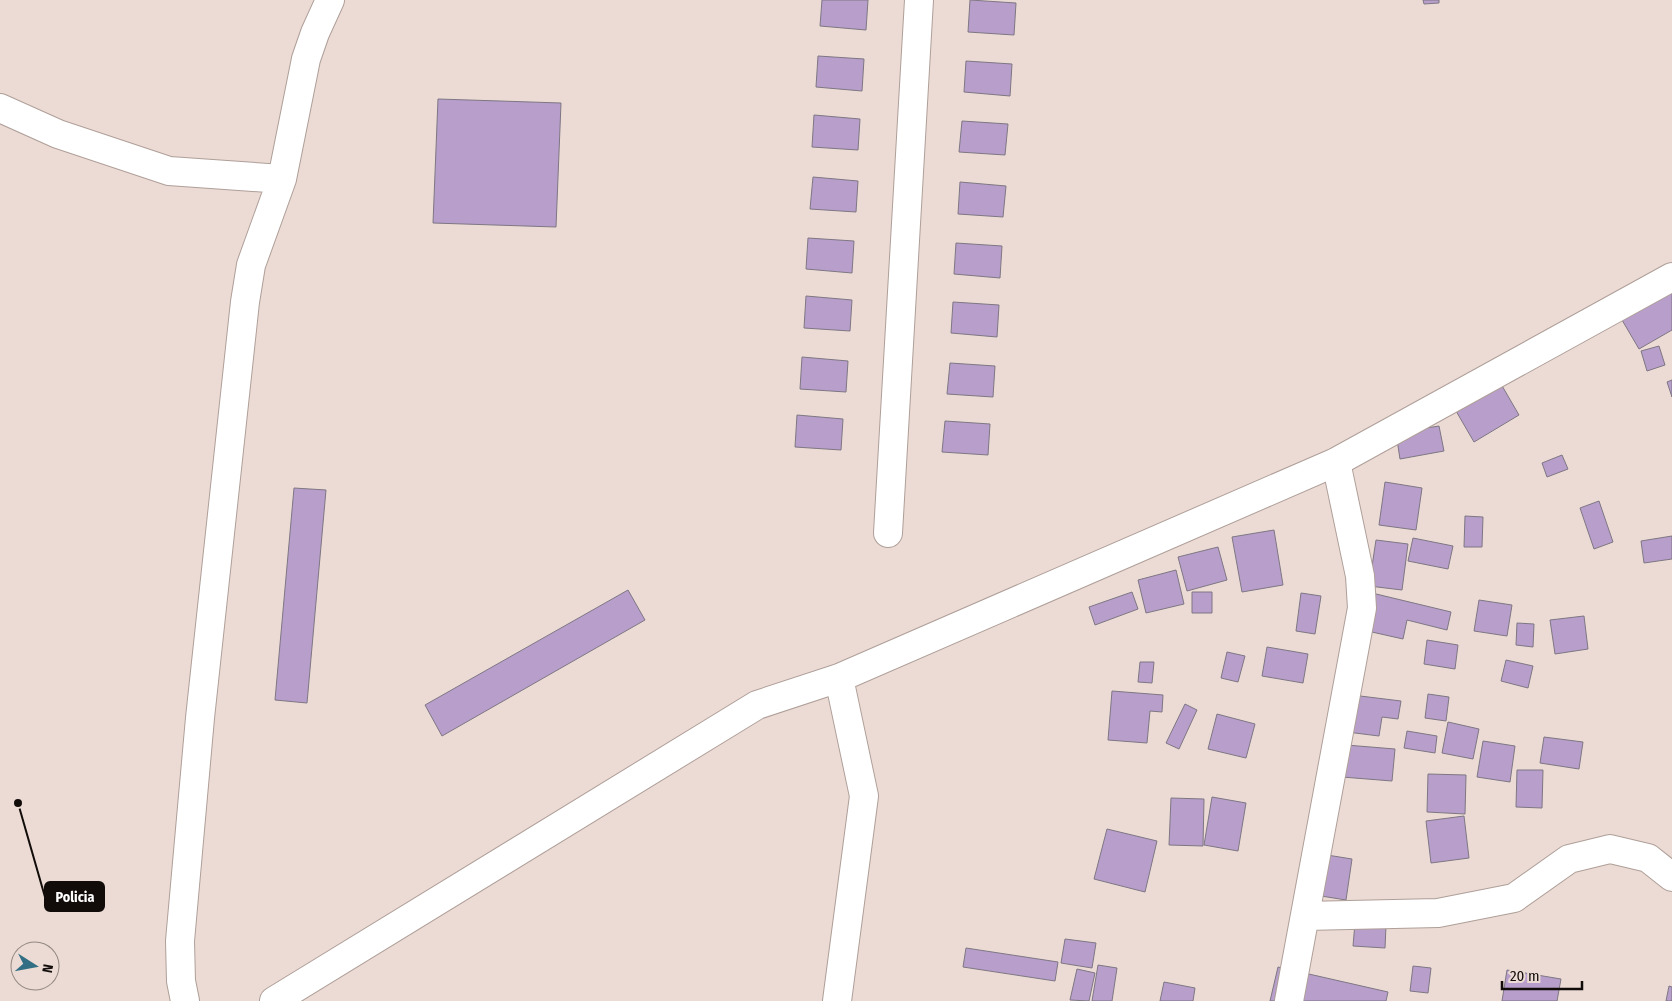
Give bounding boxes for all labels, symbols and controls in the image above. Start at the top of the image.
callout: Policia [45,882,104,911]
text: Policia [56,889,94,906]
north arrow [10,941,60,991]
scale bar [1502,958,1582,990]
text: N [38,963,56,974]
text: 20 m [1510,967,1540,985]

